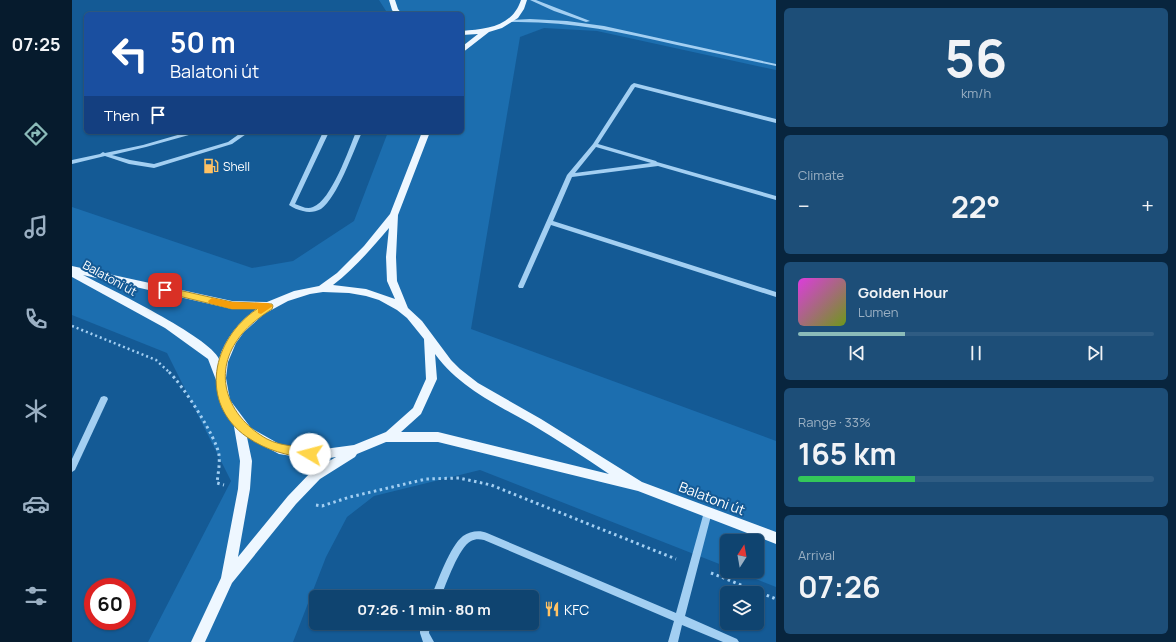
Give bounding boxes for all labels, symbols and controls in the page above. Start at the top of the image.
text: 56 [945,22,1007,93]
text: 50 m [170,23,236,61]
icon: left [104,28,156,80]
text: 07:25 [12,32,60,56]
text: Balatoni út [170,59,259,83]
text: km/h [961,84,991,102]
icon: arrive [147,104,169,126]
text: Then [104,105,139,126]
icon: directions [22,120,50,148]
fuel station icon: Shell [202,157,220,175]
place label: Shell [223,158,250,175]
text: Climate [798,166,844,184]
text: 22° [951,186,1000,227]
text: − [798,191,810,221]
text: + [1141,191,1154,221]
icon: music [22,213,50,241]
street label: Balatoni út [80,256,140,300]
pin [148,273,182,307]
icon: arrive [154,279,176,301]
text: Golden Hour [858,282,948,303]
text: Lumen [858,303,898,321]
icon: phone [22,305,50,333]
icon: previous [846,342,868,364]
icon: pause [965,342,987,364]
icon: next [1084,342,1106,364]
icon: climate [22,397,50,425]
text: Range · 33% [798,413,871,431]
position arrow [289,433,331,475]
text: 165 km [798,433,896,474]
street label: Balatoni út [676,477,748,519]
icon: car [22,490,50,518]
north arrow [720,534,764,578]
map controls [720,534,764,630]
text: Arrival [798,546,835,564]
text: 07:26 [798,566,881,607]
speed limit sign: 60 [84,578,136,630]
icon: filters [22,582,50,610]
button: layers [720,586,764,630]
text: 07:26 · 1 min · 80 m [357,599,491,620]
restaurant icon: KFC [543,600,561,618]
place label: KFC [564,600,589,619]

